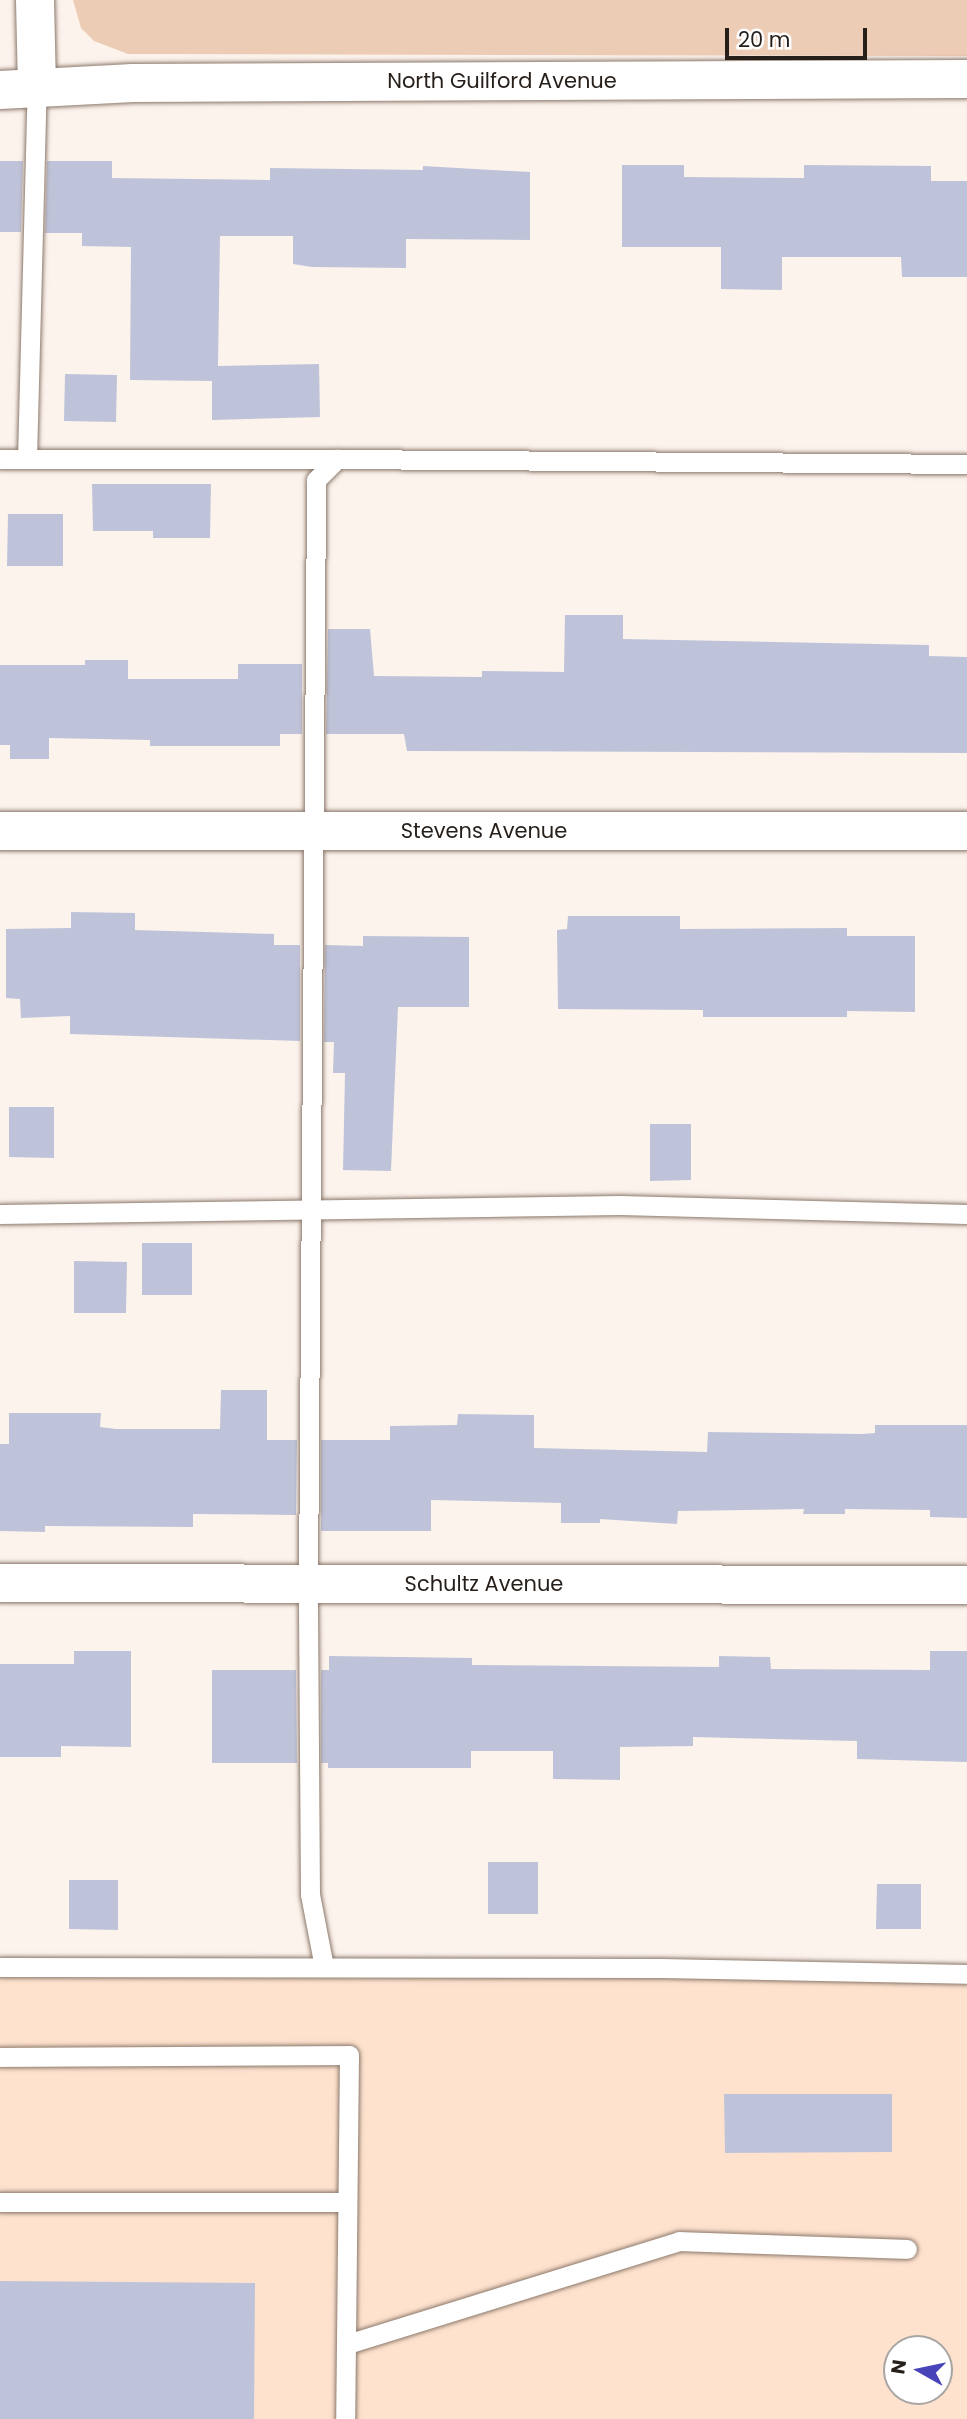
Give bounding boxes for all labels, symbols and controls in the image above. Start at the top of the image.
scale bar [729,14,871,58]
text: 20 m [738,25,791,54]
street label: North Guilford Avenue [387,68,617,94]
street label: Stevens Avenue [401,818,567,844]
street label: Schultz Avenue [405,1571,563,1597]
north arrow [883,2335,953,2405]
text: N [884,2358,913,2376]

